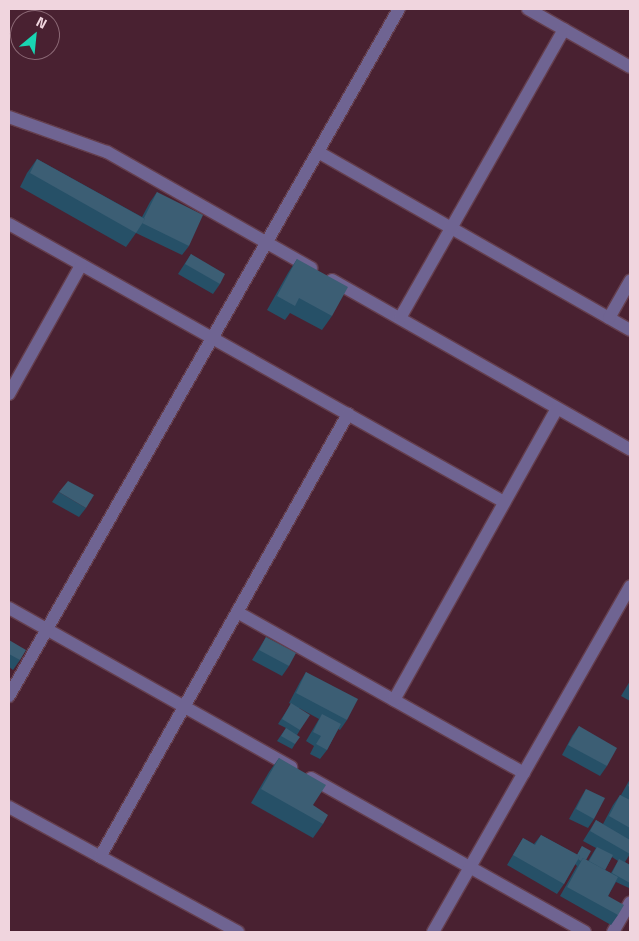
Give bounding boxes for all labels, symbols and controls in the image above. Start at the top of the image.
north arrow [10,10,60,60]
text: N [33,11,51,34]

